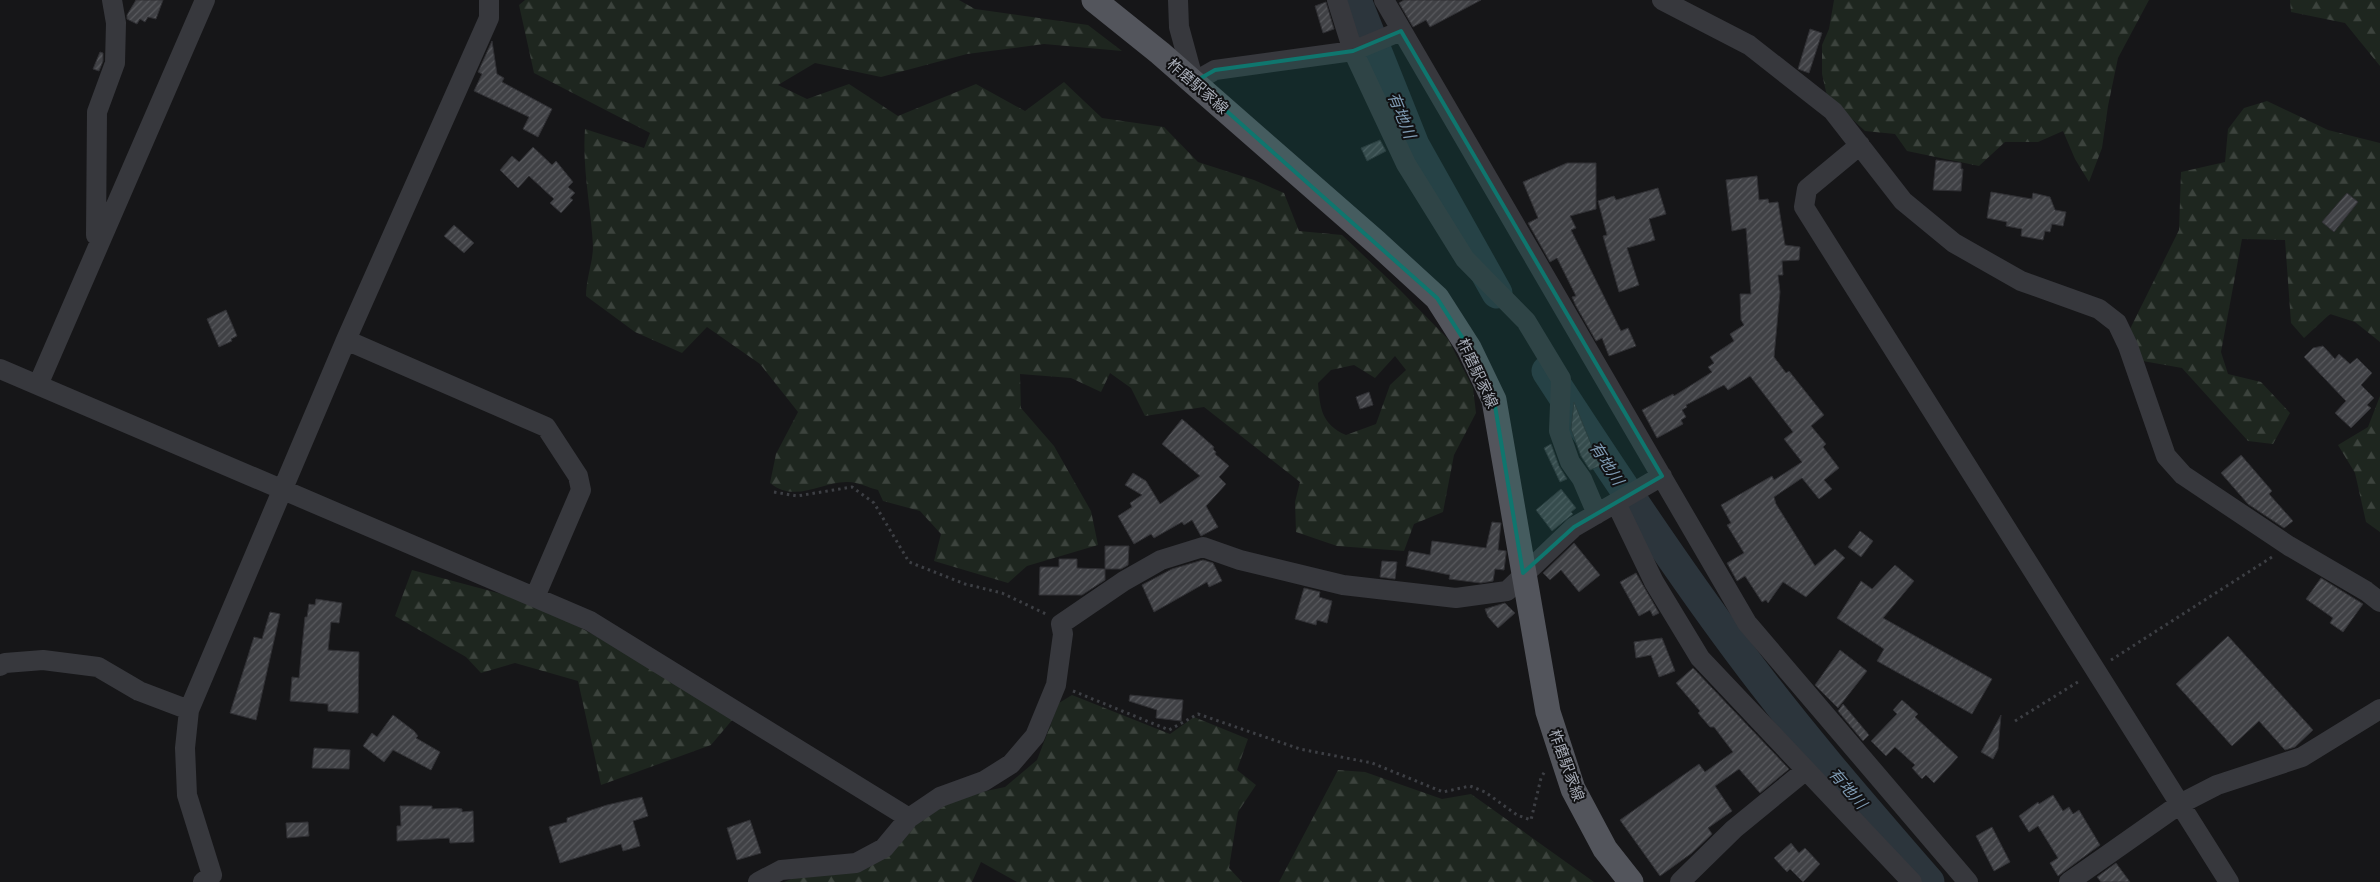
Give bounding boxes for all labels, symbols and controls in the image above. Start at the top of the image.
street label: 柞磨駅家線 [1163,54,1233,118]
water label: 有地川 [1384,89,1421,143]
street label: 柞磨駅家線 [1454,335,1502,411]
water label: 有地川 [1586,437,1630,490]
street label: 柞磨駅家線 [1545,727,1589,803]
water label: 有地川 [1825,763,1873,814]

